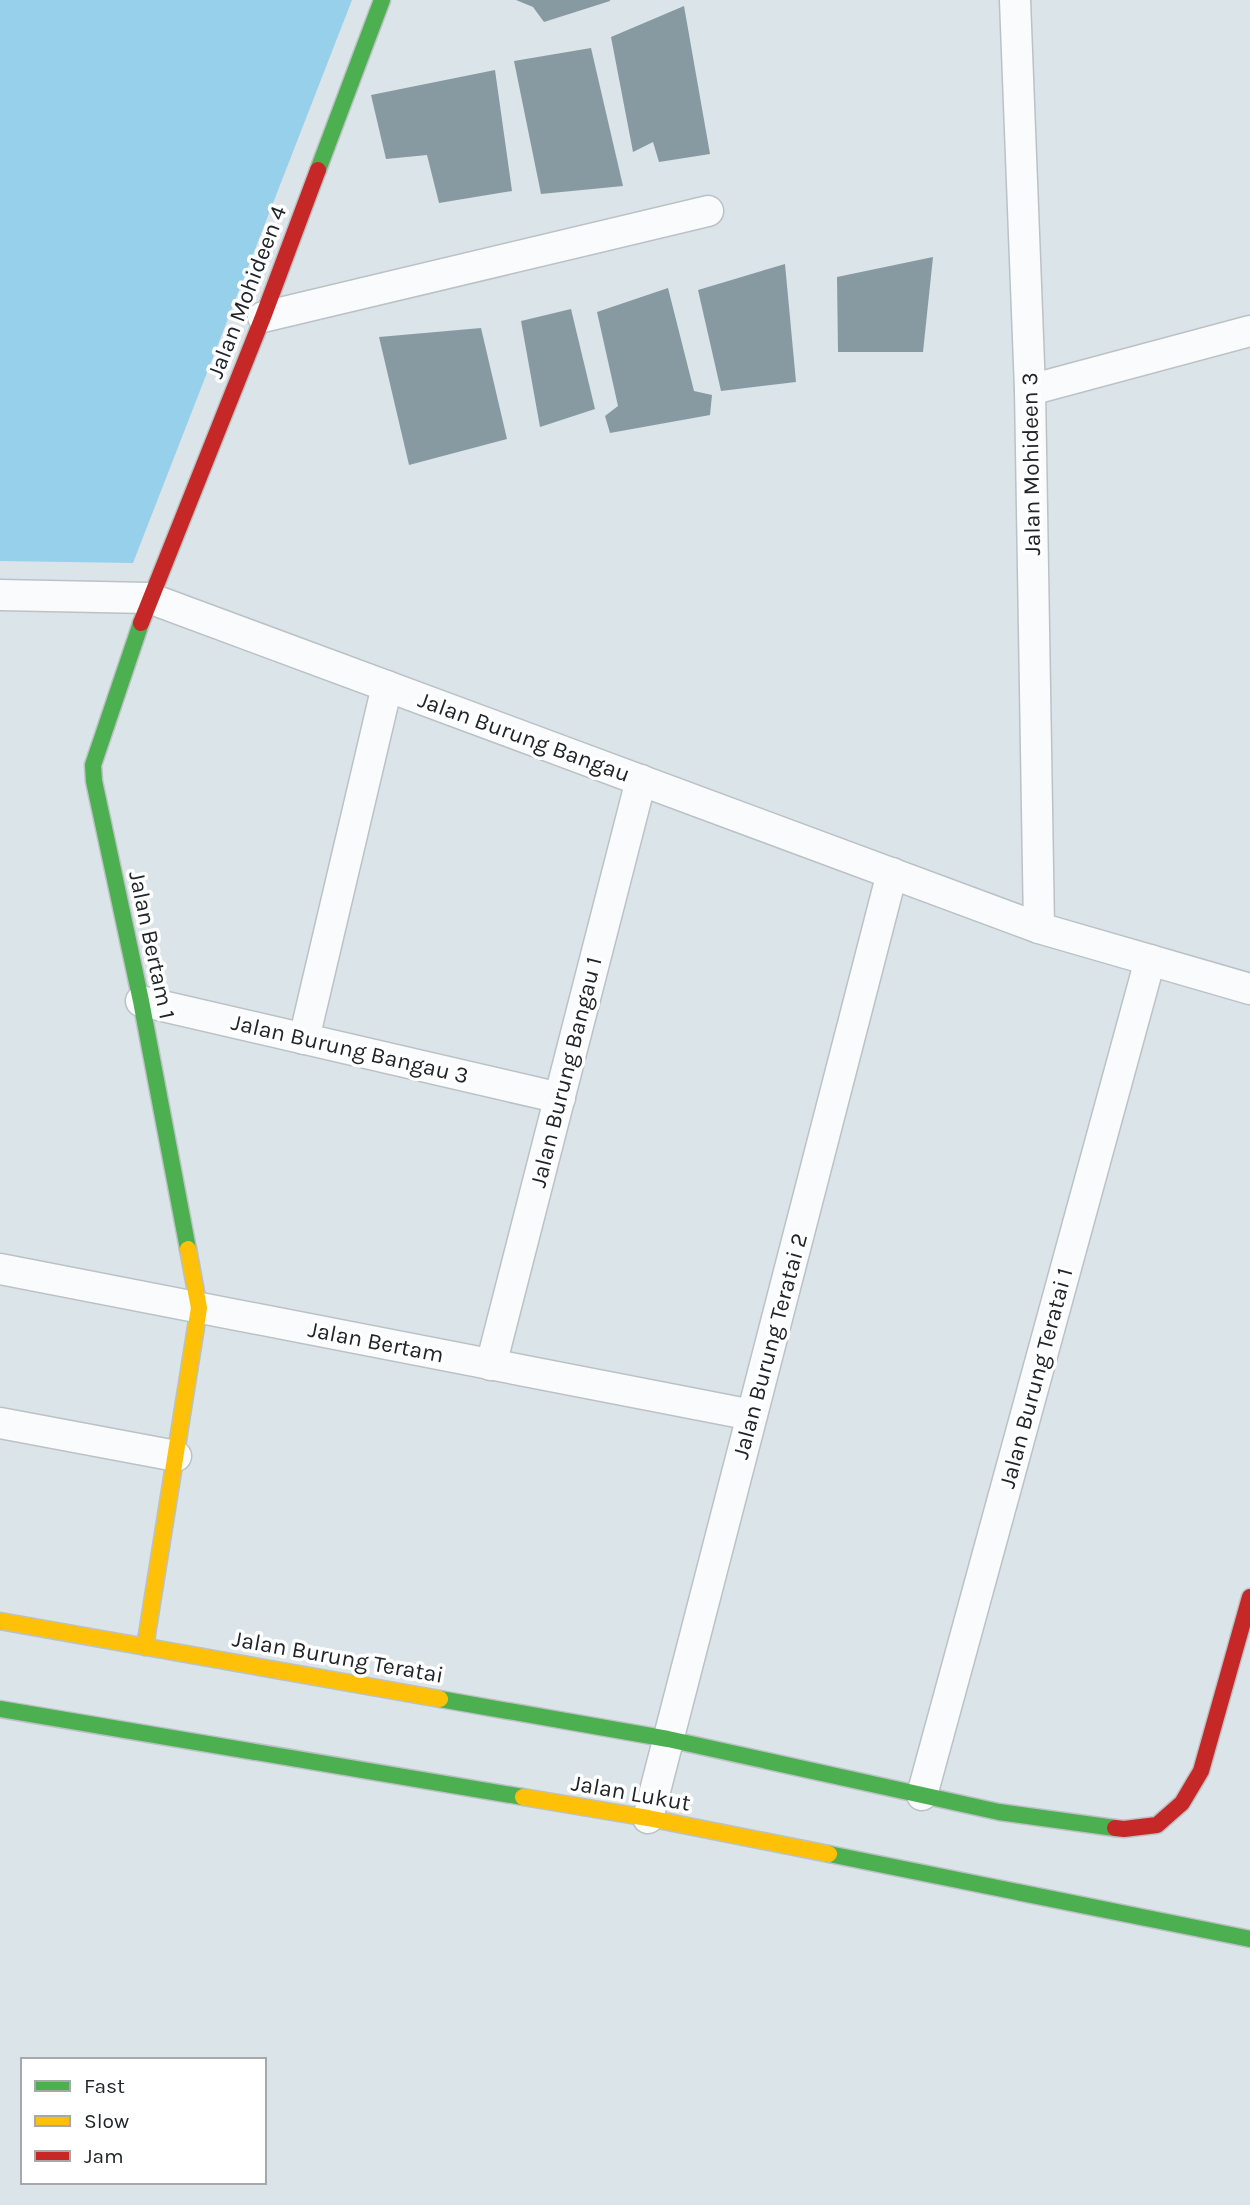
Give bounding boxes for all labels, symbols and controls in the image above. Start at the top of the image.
street label: Jalan Mohideen 4 [202,202,292,382]
street label: Jalan Mohideen 3 [1016,372,1046,556]
street label: Jalan Burung Bangau [414,686,634,788]
street label: Jalan Bertam 1 [123,868,181,1022]
street label: Jalan Burung Bangau 1 [524,954,608,1190]
street label: Jalan Burung Bangau 3 [229,1009,471,1089]
street label: Jalan Burung Teratai 2 [727,1230,813,1462]
street label: Jalan Burung Teratai 1 [994,1265,1078,1491]
street label: Jalan Bertam [306,1316,446,1368]
street label: Jalan Burung Teratai [230,1625,446,1689]
street label: Jalan Lukut [569,1769,693,1817]
legend [21,2058,266,2184]
text: Fast [84,2074,125,2098]
text: Slow [84,2109,129,2133]
text: Jam [84,2144,124,2168]

